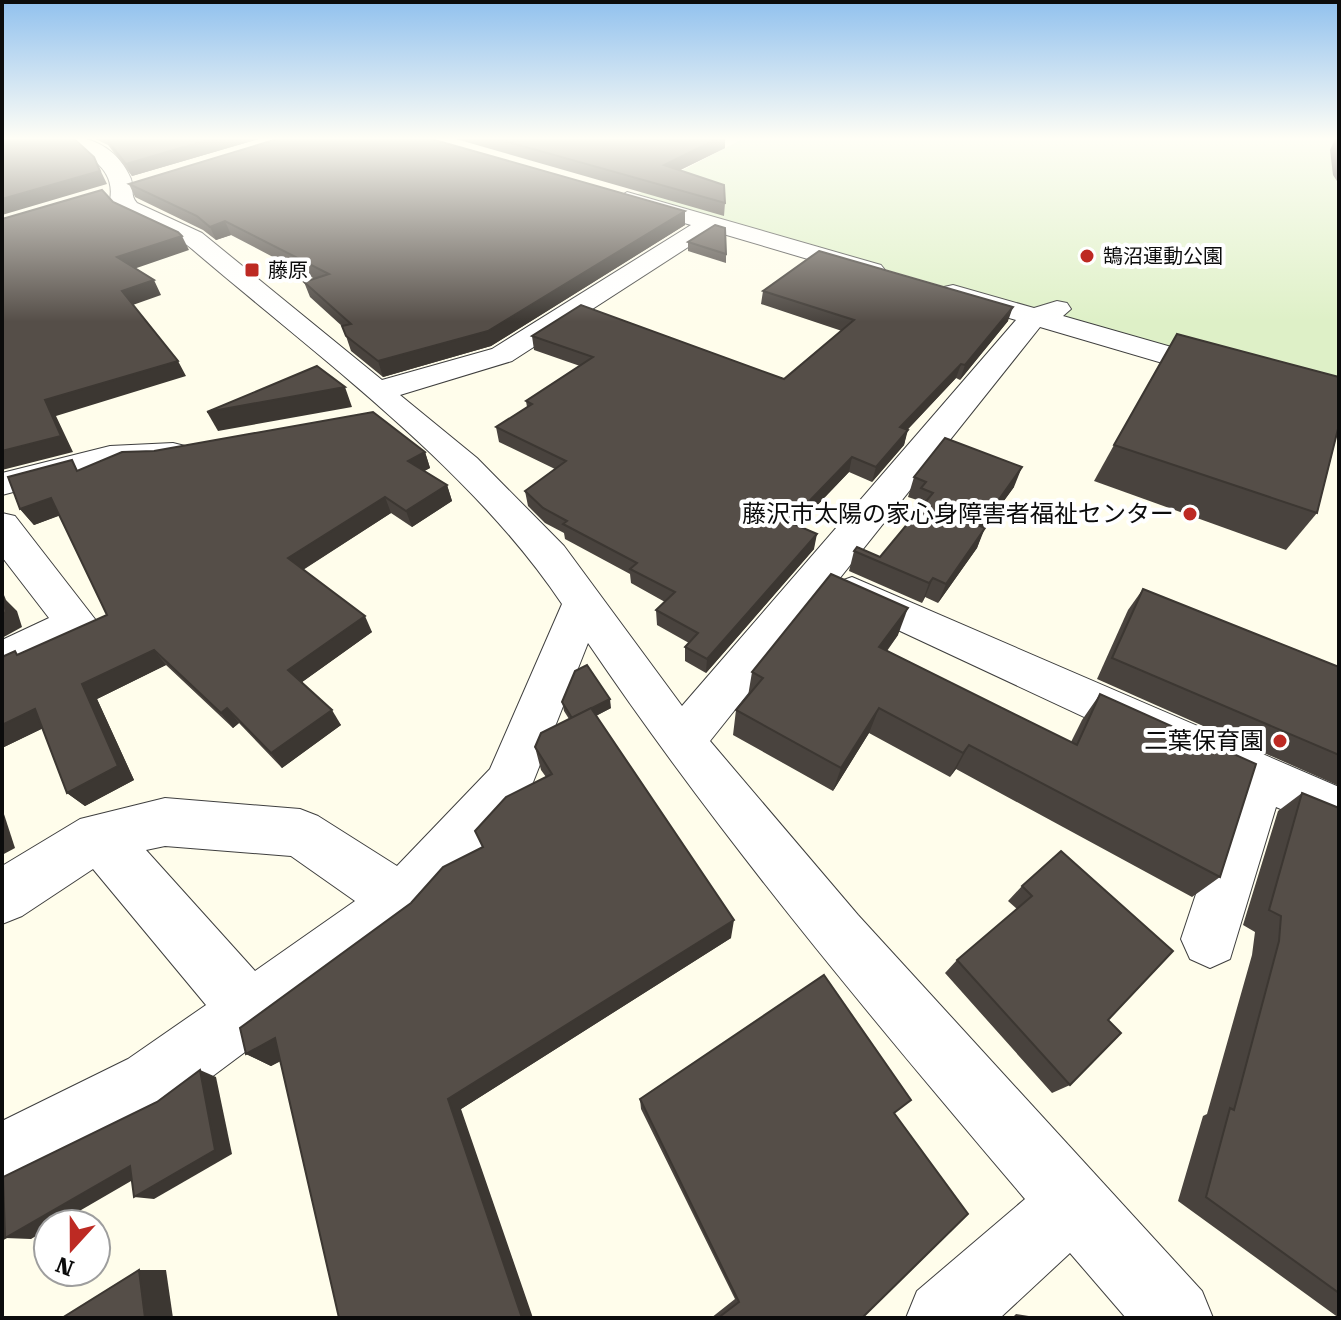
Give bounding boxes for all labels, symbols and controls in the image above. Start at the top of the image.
place label: 鵠沼運動公園 [1103,244,1223,268]
marker: 鵠沼運動公園 [1078,247,1096,265]
place label: 藤原 [268,258,308,282]
marker: 藤原 [243,261,261,279]
place label: 藤沢市太陽の家心身障害者福祉センター [742,500,1174,528]
marker: 藤沢市太陽の家心身障害者福祉センター [1181,505,1199,523]
place label: 二葉保育園 [1144,727,1264,755]
marker: 二葉保育園 [1271,732,1289,750]
north arrow [32,1208,112,1288]
text: N [53,1251,77,1281]

